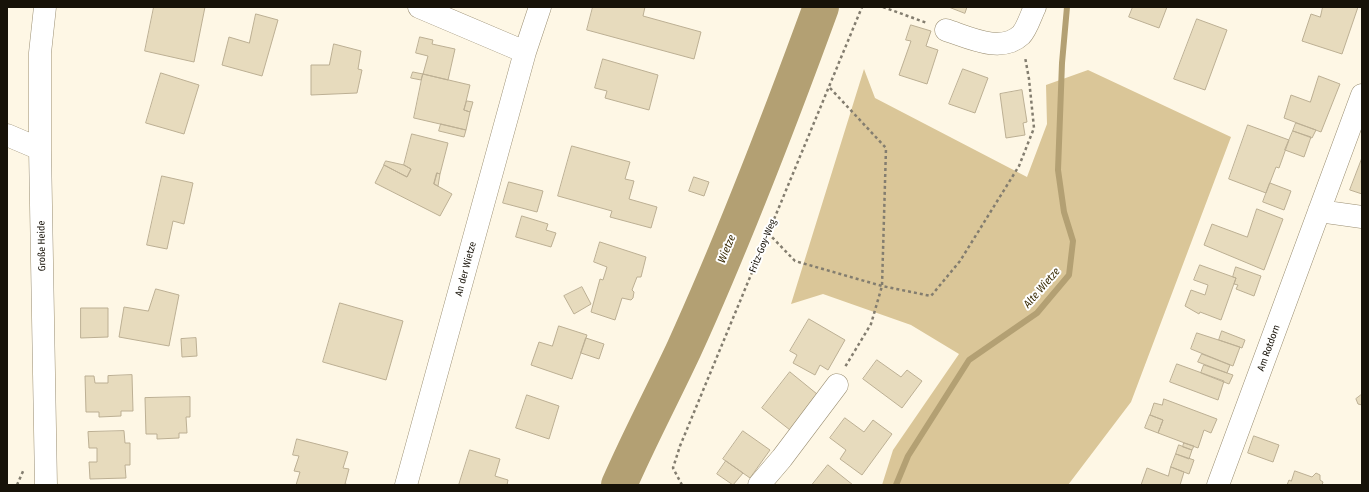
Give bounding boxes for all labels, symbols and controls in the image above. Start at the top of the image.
street label: Fritz-Goy-Weg [747,217,779,275]
street label: Große Heide [36,221,48,271]
water label: Wietze [715,233,739,265]
street label: An der Wietze [453,240,479,298]
water label: Alte Wietze [1021,265,1063,311]
street label: Am Rotdorn [1255,323,1283,373]

